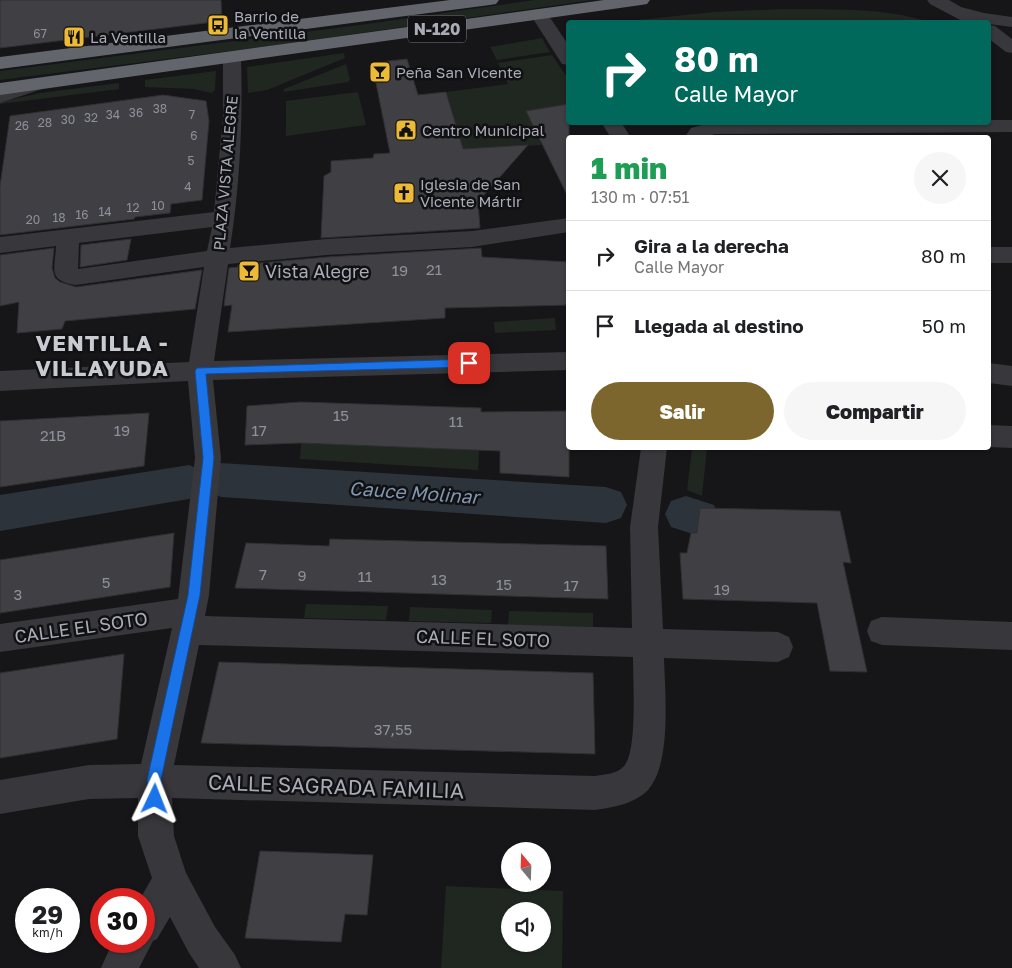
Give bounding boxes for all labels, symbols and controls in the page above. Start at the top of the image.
place label: Barrio de la Ventilla [234,7,306,42]
bus stop icon: Barrio de la Ventilla [206,13,230,37]
road number: N-120 [408,15,466,42]
restaurant icon: La Ventilla [62,25,86,49]
house number: 67 [33,26,47,41]
place label: La Ventilla [90,28,166,46]
text: 80 m [674,38,759,80]
icon: right [591,40,656,105]
bar icon: Peña San Vicente [368,60,392,84]
place label: Peña San Vicente [396,63,522,81]
text: Calle Mayor [674,80,798,107]
street label: PLAZA VISTA ALEGRE [209,95,241,251]
house number: 38 [153,101,167,116]
house number: 36 [129,105,143,120]
house number: 34 [106,107,120,122]
house number: 7 [189,107,195,122]
house number: 32 [84,110,98,125]
house number: 30 [61,112,75,127]
house number: 28 [38,115,52,130]
house number: 26 [15,118,29,133]
public building icon: Centro Municipal [394,118,418,142]
place label: Centro Municipal [422,121,545,139]
house number: 6 [190,128,198,143]
text: 1 min [591,150,667,186]
button: close [914,152,966,204]
house number: 5 [188,153,195,168]
place label: Iglesia de San Vicente Mártir [420,175,522,210]
house number: 4 [184,179,192,194]
church icon: Iglesia de San Vicente Mártir [392,181,416,205]
text: 130 m · 07:51 [591,187,689,207]
house number: 10 [151,198,165,213]
house number: 12 [127,200,139,215]
house number: 14 [98,204,112,219]
house number: 16 [75,207,89,222]
house number: 18 [52,210,66,225]
house number: 20 [26,212,40,227]
text: Gira a la derecha [634,234,789,257]
icon: right [591,242,619,270]
text: 80 m [921,244,966,267]
text: Calle Mayor [634,257,724,277]
bar icon: Vista Alegre [237,259,261,283]
place label: Vista Alegre [265,260,369,282]
house number: 21 [426,260,442,278]
house number: 19 [392,261,408,279]
icon: arrive [591,312,619,340]
text: Llegada al destino [634,314,804,337]
text: 50 m [922,314,966,337]
district label: VENTILLA - VILLAYUDA [35,329,169,381]
pin [448,342,490,384]
icon: arrive [455,349,483,377]
button: Salir [591,382,774,440]
button: Compartir [784,382,966,440]
house number: 15 [333,406,349,424]
house number: 11 [449,412,463,430]
house number: 19 [114,421,130,439]
house number: 17 [251,421,267,439]
house number: 21B [40,426,66,444]
water label: Cauce Molinar [348,476,482,508]
house number: 7 [259,565,267,583]
house number: 9 [297,566,307,584]
house number: 11 [358,567,372,585]
house number: 13 [431,570,447,588]
house number: 5 [102,573,110,591]
house number: 15 [496,575,512,593]
house number: 17 [563,576,579,594]
house number: 19 [714,580,730,598]
house number: 3 [14,585,22,603]
street label: CALLE EL SOTO [13,607,149,647]
street label: CALLE EL SOTO [416,625,550,651]
house number: 37,55 [374,720,412,738]
street label: CALLE SAGRADA FAMILIA [208,769,464,803]
position arrow [128,772,180,824]
north arrow [501,842,551,892]
map controls [501,842,551,952]
speed limit sign: 30 [90,888,155,953]
text: 29 [32,899,63,930]
button: sound [501,902,551,952]
text: km/h [32,925,63,940]

